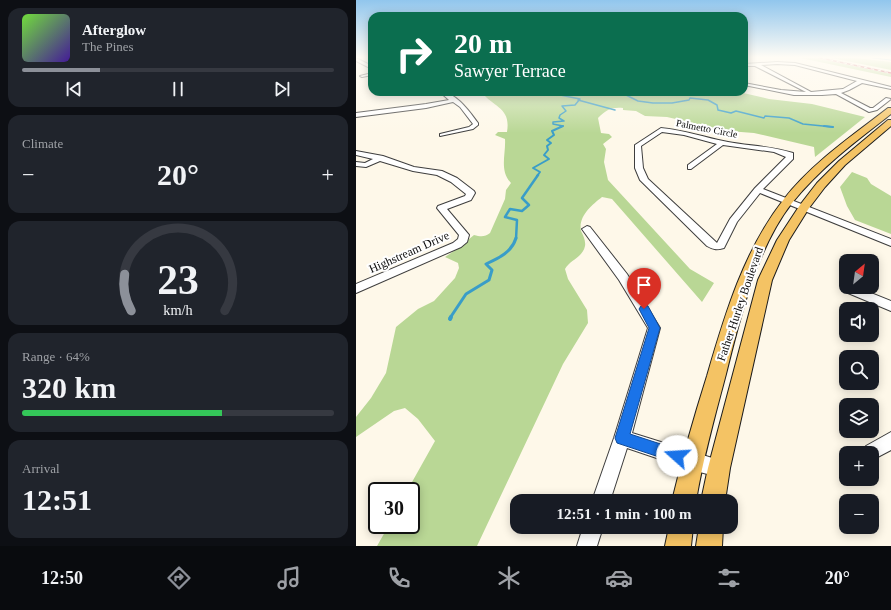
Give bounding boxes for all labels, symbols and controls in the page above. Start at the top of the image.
text: Afterglow [82,22,146,38]
icon: right [388,28,440,80]
text: 20 m [454,28,512,59]
text: The Pines [82,39,134,54]
text: Sawyer Terrace [454,61,566,81]
icon: previous [63,78,85,100]
icon: pause [167,78,189,100]
icon: next [271,78,293,100]
street label: Palmetto Circle [675,117,739,140]
text: Climate [22,136,63,151]
text: 20° [157,158,199,191]
text: − [22,162,34,187]
text: + [322,162,334,187]
street label: Highstream Drive [367,228,451,276]
street label: Father Hurley Boulevard [714,245,766,363]
north arrow [839,254,879,294]
map controls [839,254,879,534]
text: 23 [157,257,199,303]
pin [627,268,661,309]
icon: arrive [633,274,655,296]
text: km/h [163,302,193,318]
button: sound [839,302,879,342]
text: Range · 64% [22,349,90,364]
button: search [839,350,879,390]
text: 320 km [22,371,116,404]
button: layers [839,398,879,438]
position arrow [656,435,698,477]
button: + [839,446,879,486]
text: Arrival [22,461,60,476]
speed limit sign: 30 [368,482,420,534]
text: 12:51 [22,483,92,516]
button: − [839,494,879,534]
text: 12:51 · 1 min · 100 m [557,506,692,522]
icon: directions [165,564,193,592]
icon: music [275,564,303,592]
icon: phone [385,564,413,592]
icon: climate [495,564,523,592]
icon: car [605,564,633,592]
icon: filters [715,564,743,592]
text: 12:50 [41,568,83,588]
text: 20° [825,568,850,588]

